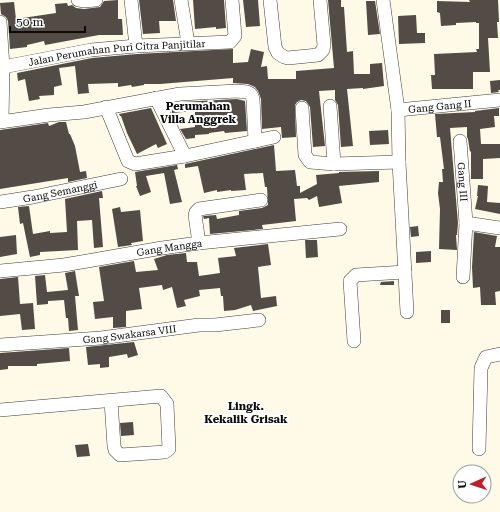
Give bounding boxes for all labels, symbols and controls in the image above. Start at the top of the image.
scale bar [10,8,85,34]
text: 50 m [16,15,43,29]
street label: Jalan Perumahan Puri Citra Panjitilar [27,38,206,68]
street label: Gang Gang II [408,97,472,114]
district label: Perumahan Villa Anggrek [160,100,236,126]
street label: Gang III [456,162,470,202]
street label: Gang Semanggi [22,179,98,204]
street label: Gang Mangga [136,237,203,258]
street label: Gang Swakarsa VIII [82,323,177,345]
district label: Lingk. Kekalik Grisak [204,400,288,426]
north arrow [452,464,492,504]
text: U [456,479,469,489]

